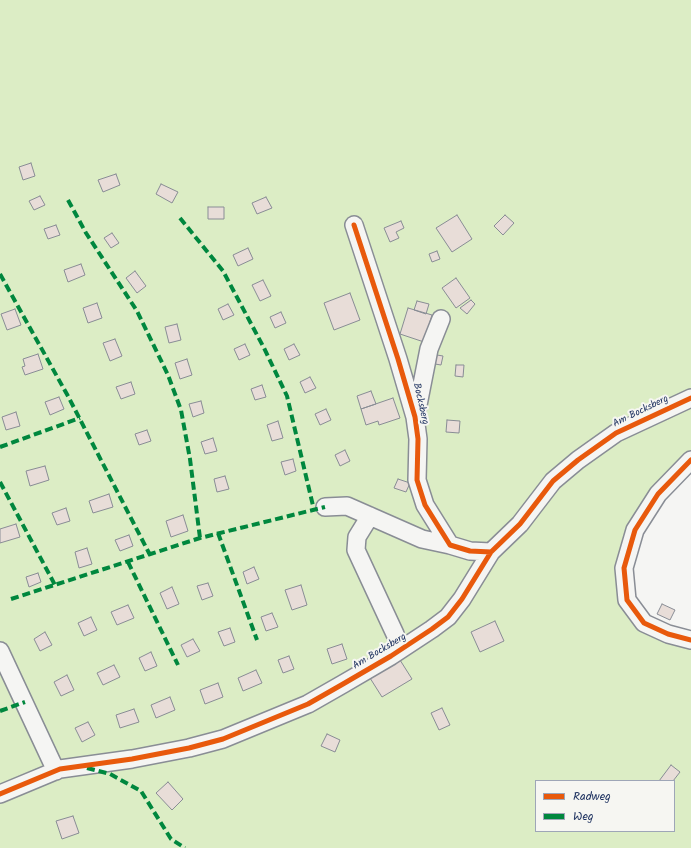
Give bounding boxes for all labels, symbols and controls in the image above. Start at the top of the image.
street label: Bocksberg [409,382,431,426]
street label: Am Bocksberg [611,393,671,431]
street label: Am Bocksberg [351,631,409,673]
legend [535,780,675,832]
text: Radweg [573,787,611,806]
text: Weg [573,807,593,826]

